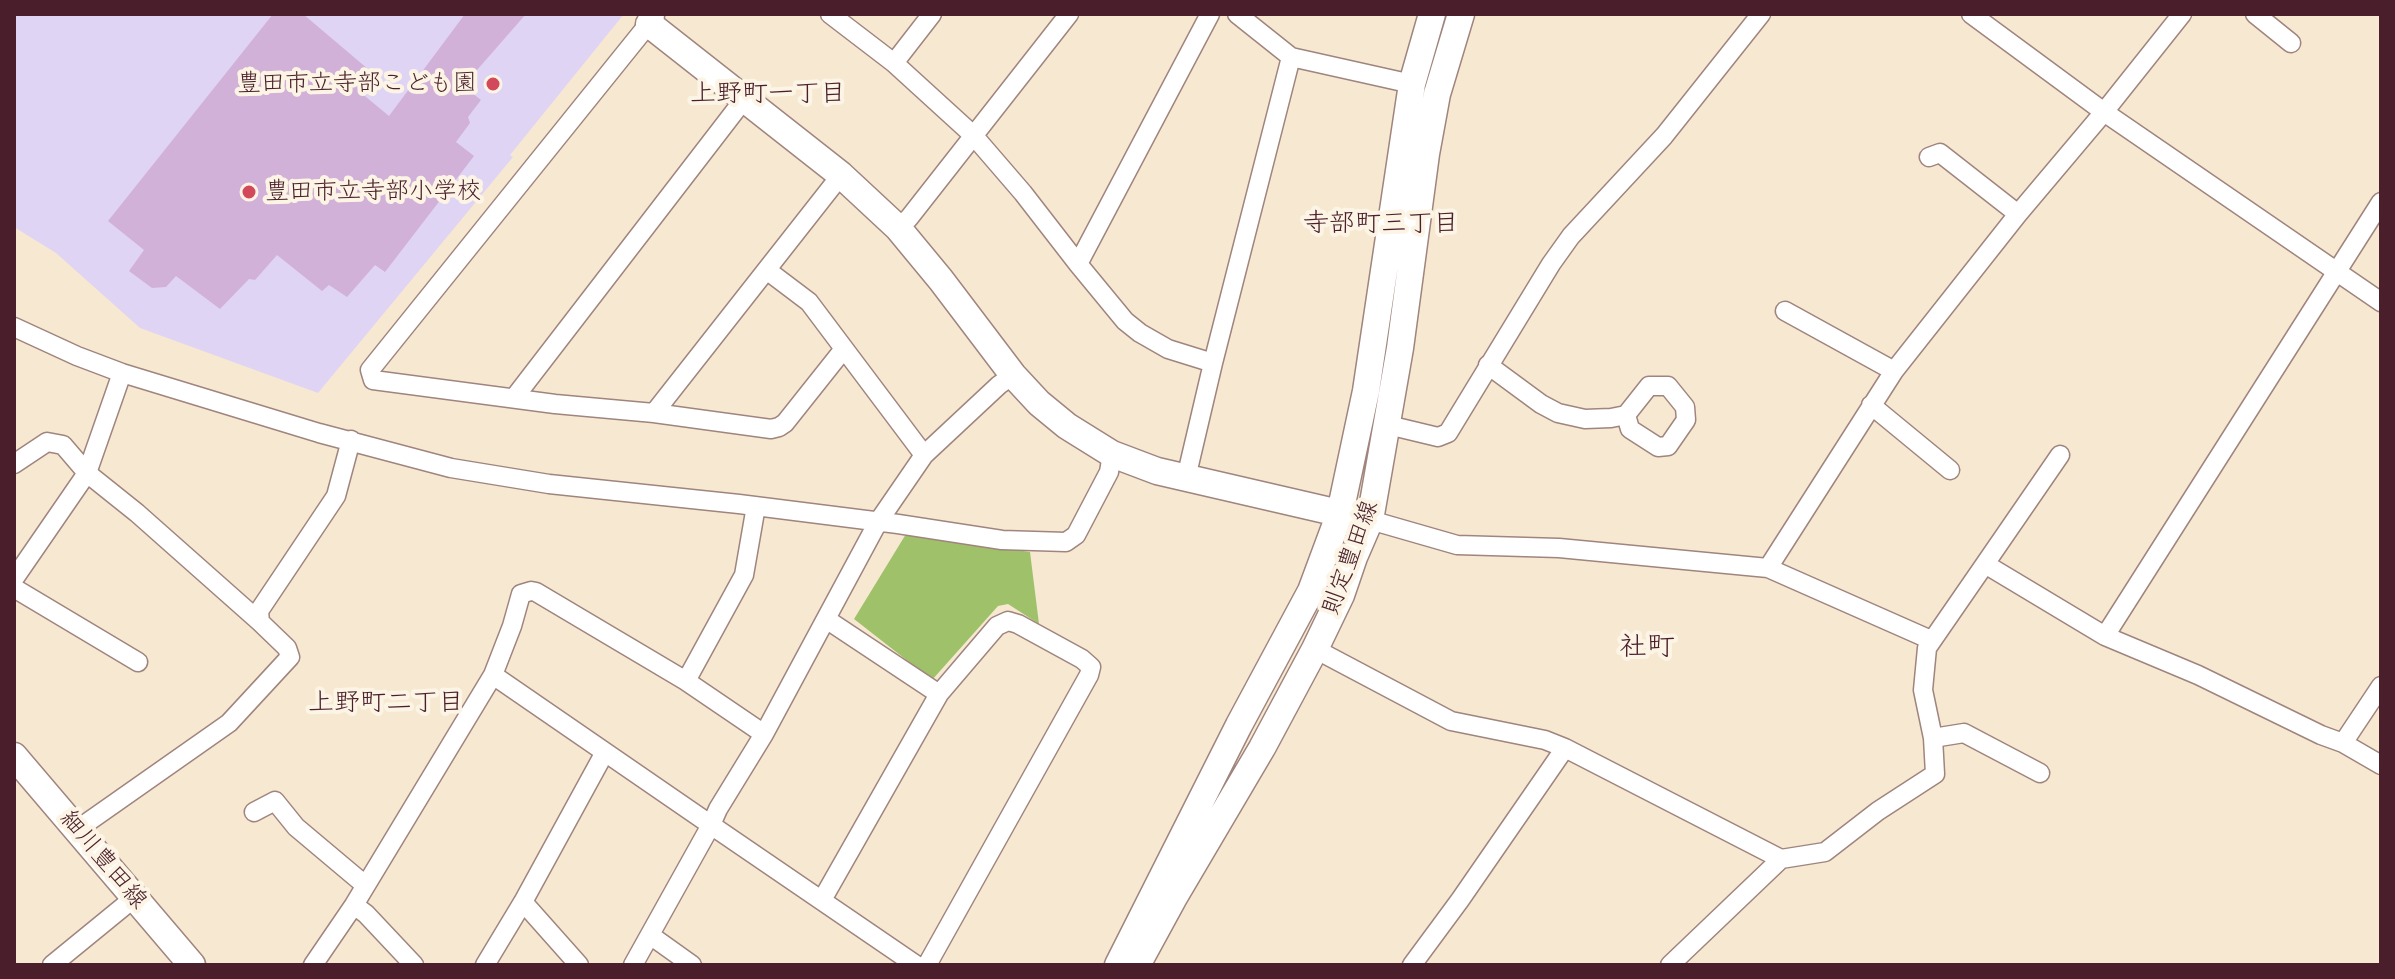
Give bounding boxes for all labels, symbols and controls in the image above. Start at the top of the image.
place label: 豊田市立寺部こども園 [237,70,477,98]
marker: 豊田市立寺部こども園 [484,75,502,93]
district label: 上野町一丁目 [690,78,846,110]
place label: 豊田市立寺部小学校 [265,178,481,206]
marker: 豊田市立寺部小学校 [240,183,258,201]
district label: 寺部町三丁目 [1303,208,1459,240]
street label: 則定豊田線 [1317,497,1385,619]
district label: 社町 [1619,631,1675,665]
district label: 上野町二丁目 [308,687,464,719]
street label: 細川豊田線 [53,805,153,915]

